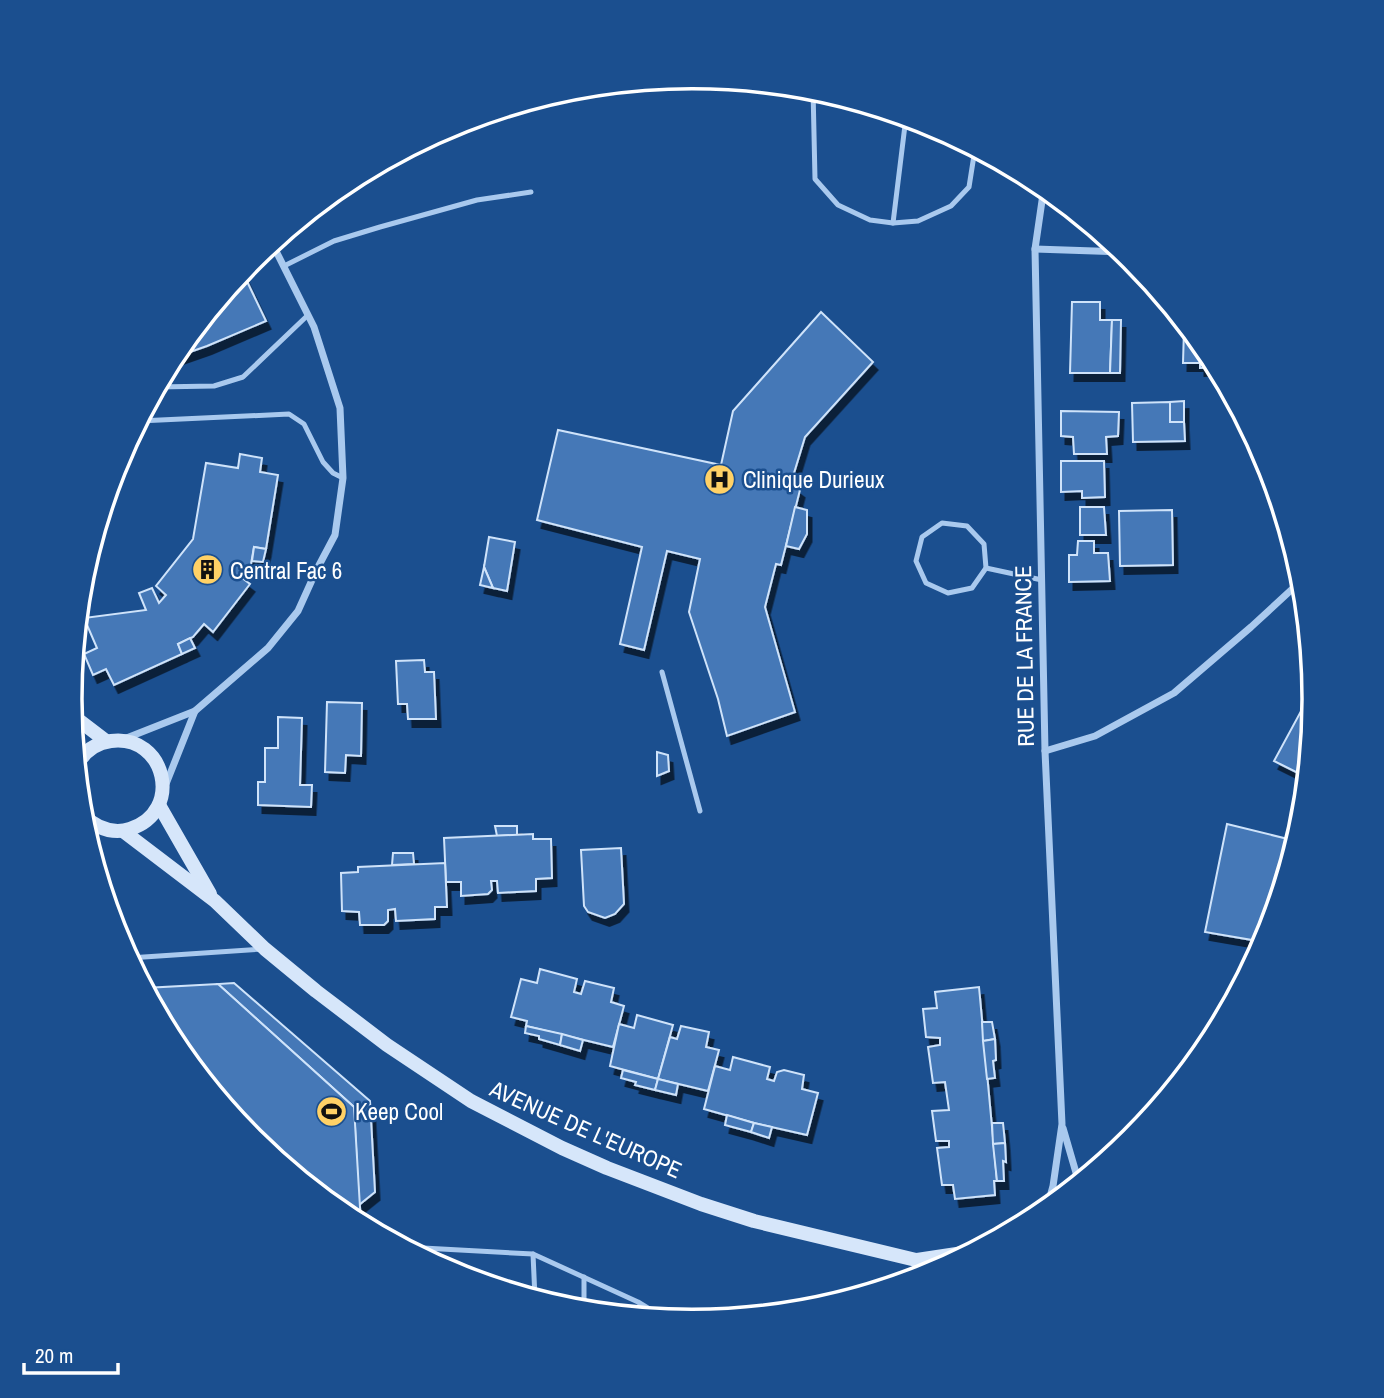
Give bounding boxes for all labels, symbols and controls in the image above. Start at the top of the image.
hospital icon: Clinique Durieux [703,462,737,496]
place label: Clinique Durieux [743,464,885,495]
building icon: Central Fac 6 [190,553,224,587]
place label: Central Fac 6 [230,555,342,586]
street label: RUE DE LA FRANCE [1007,565,1041,747]
street label: AVENUE DE L'EUROPE [484,1072,687,1185]
sports icon: Keep Cool [315,1094,349,1128]
place label: Keep Cool [355,1096,443,1127]
scale bar [24,1332,119,1376]
text: 20 m [35,1341,73,1370]

